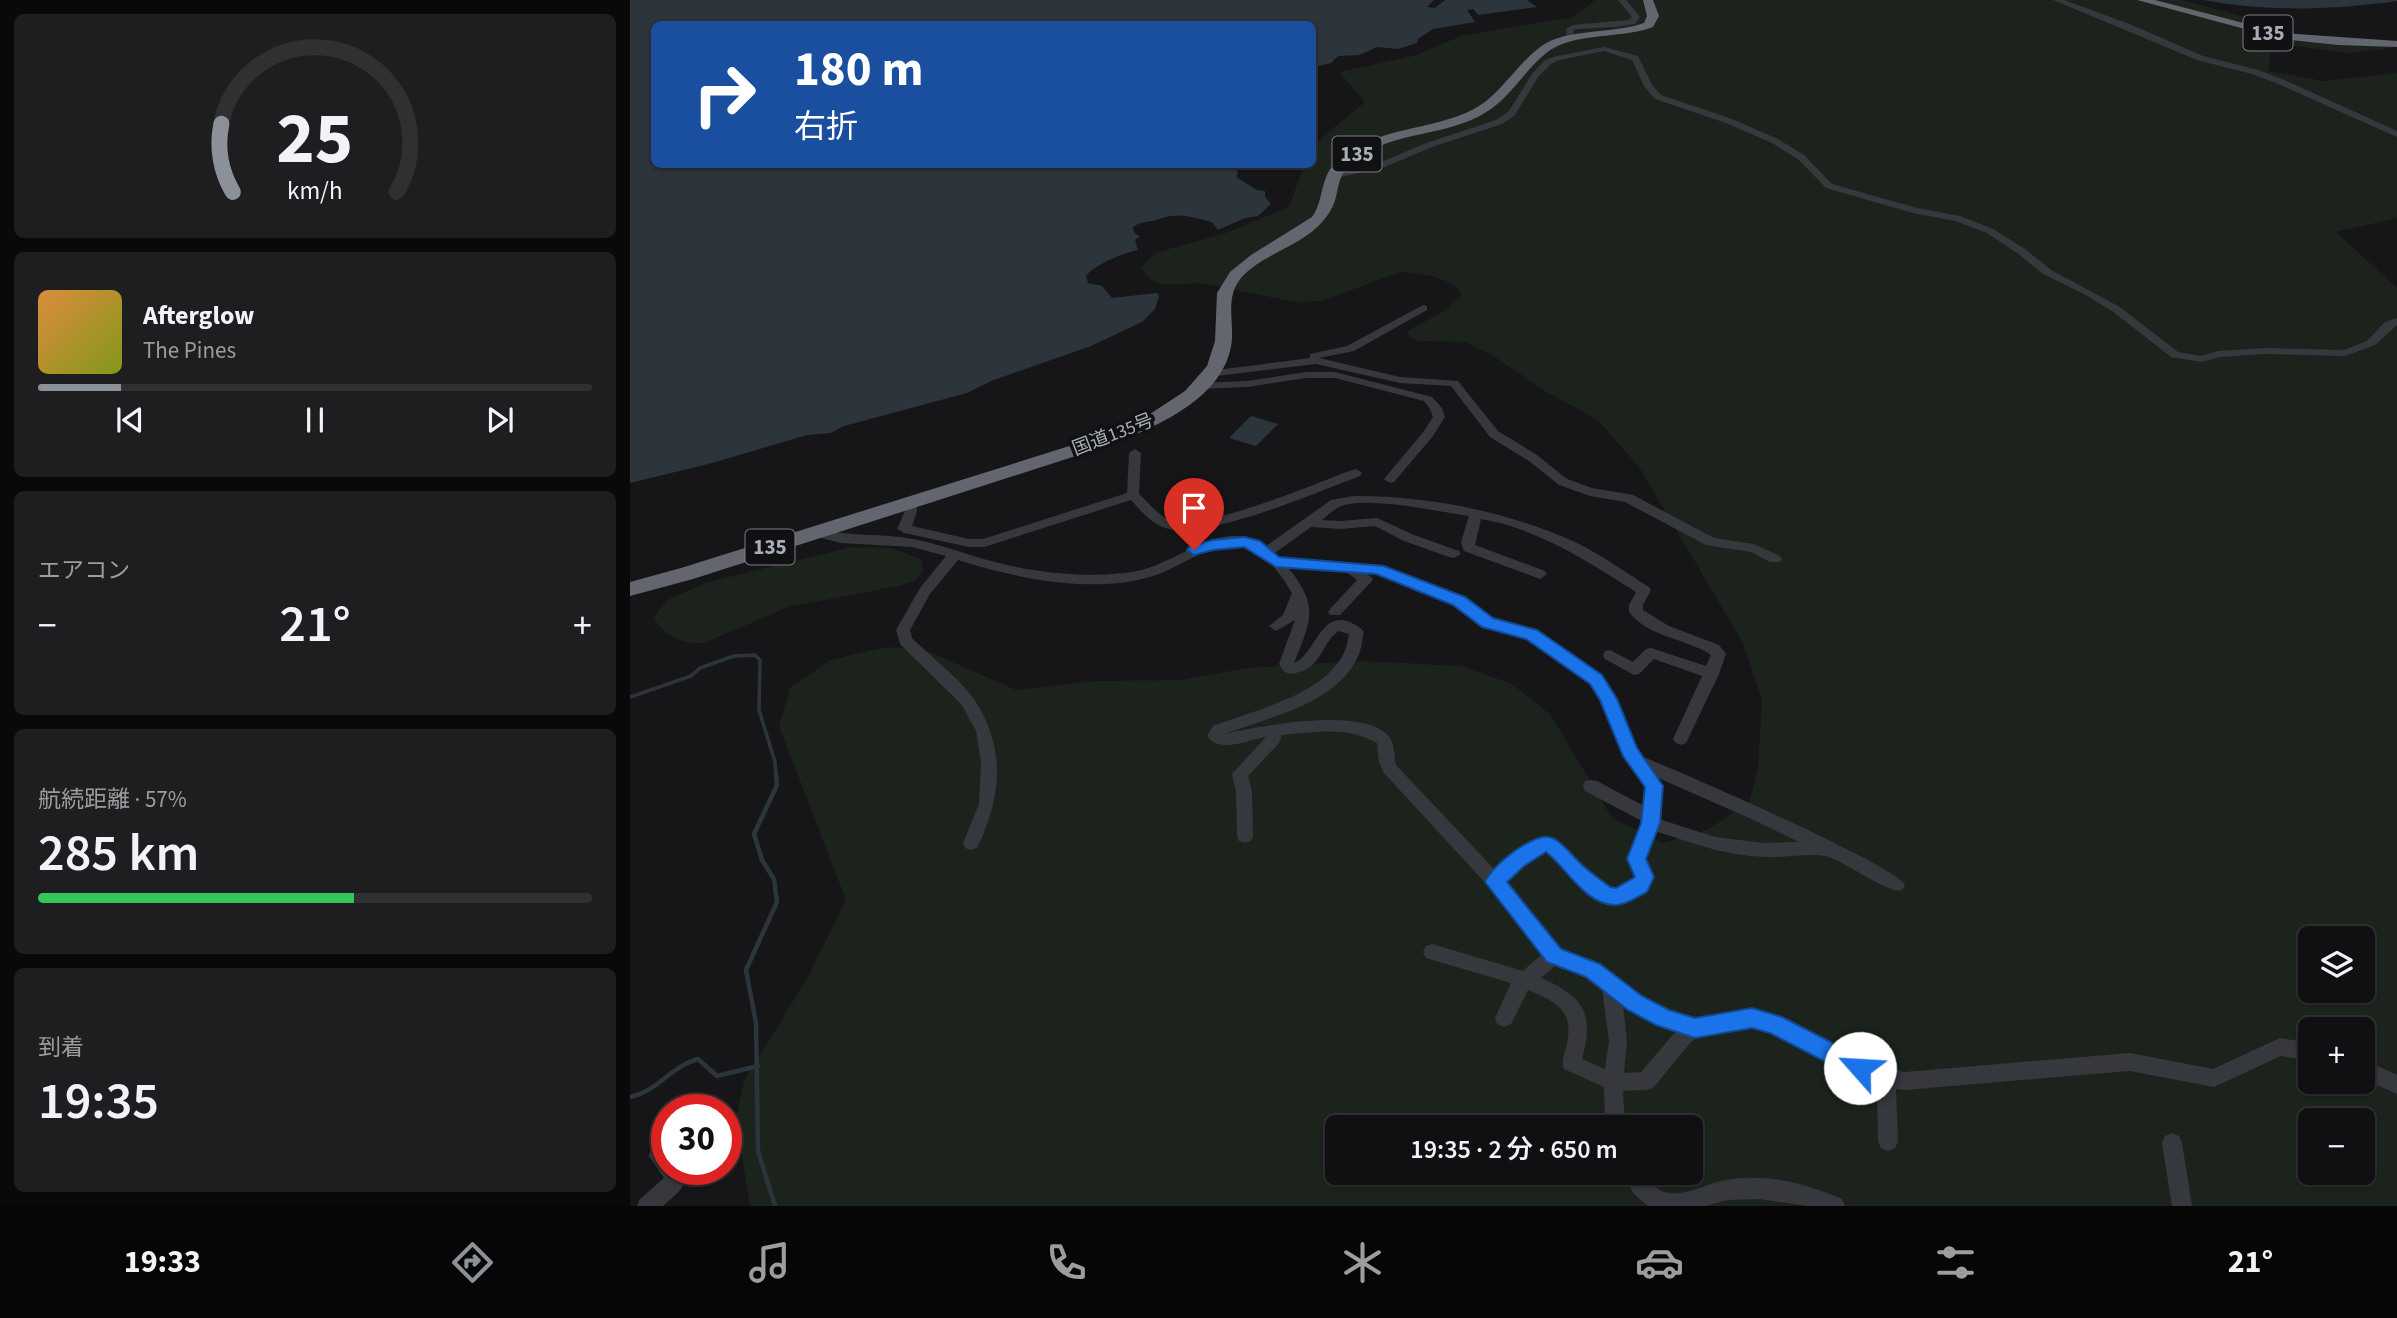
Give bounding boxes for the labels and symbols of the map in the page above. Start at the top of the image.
road number: 135 [2244,16,2292,50]
road number: 135 [1332,136,1382,172]
street label: 国道135号 [1068,407,1158,463]
pin [1164,478,1224,550]
road number: 135 [746,530,794,564]
position arrow [1823,1031,1897,1105]
speed limit sign: 30 [651,1094,742,1185]

